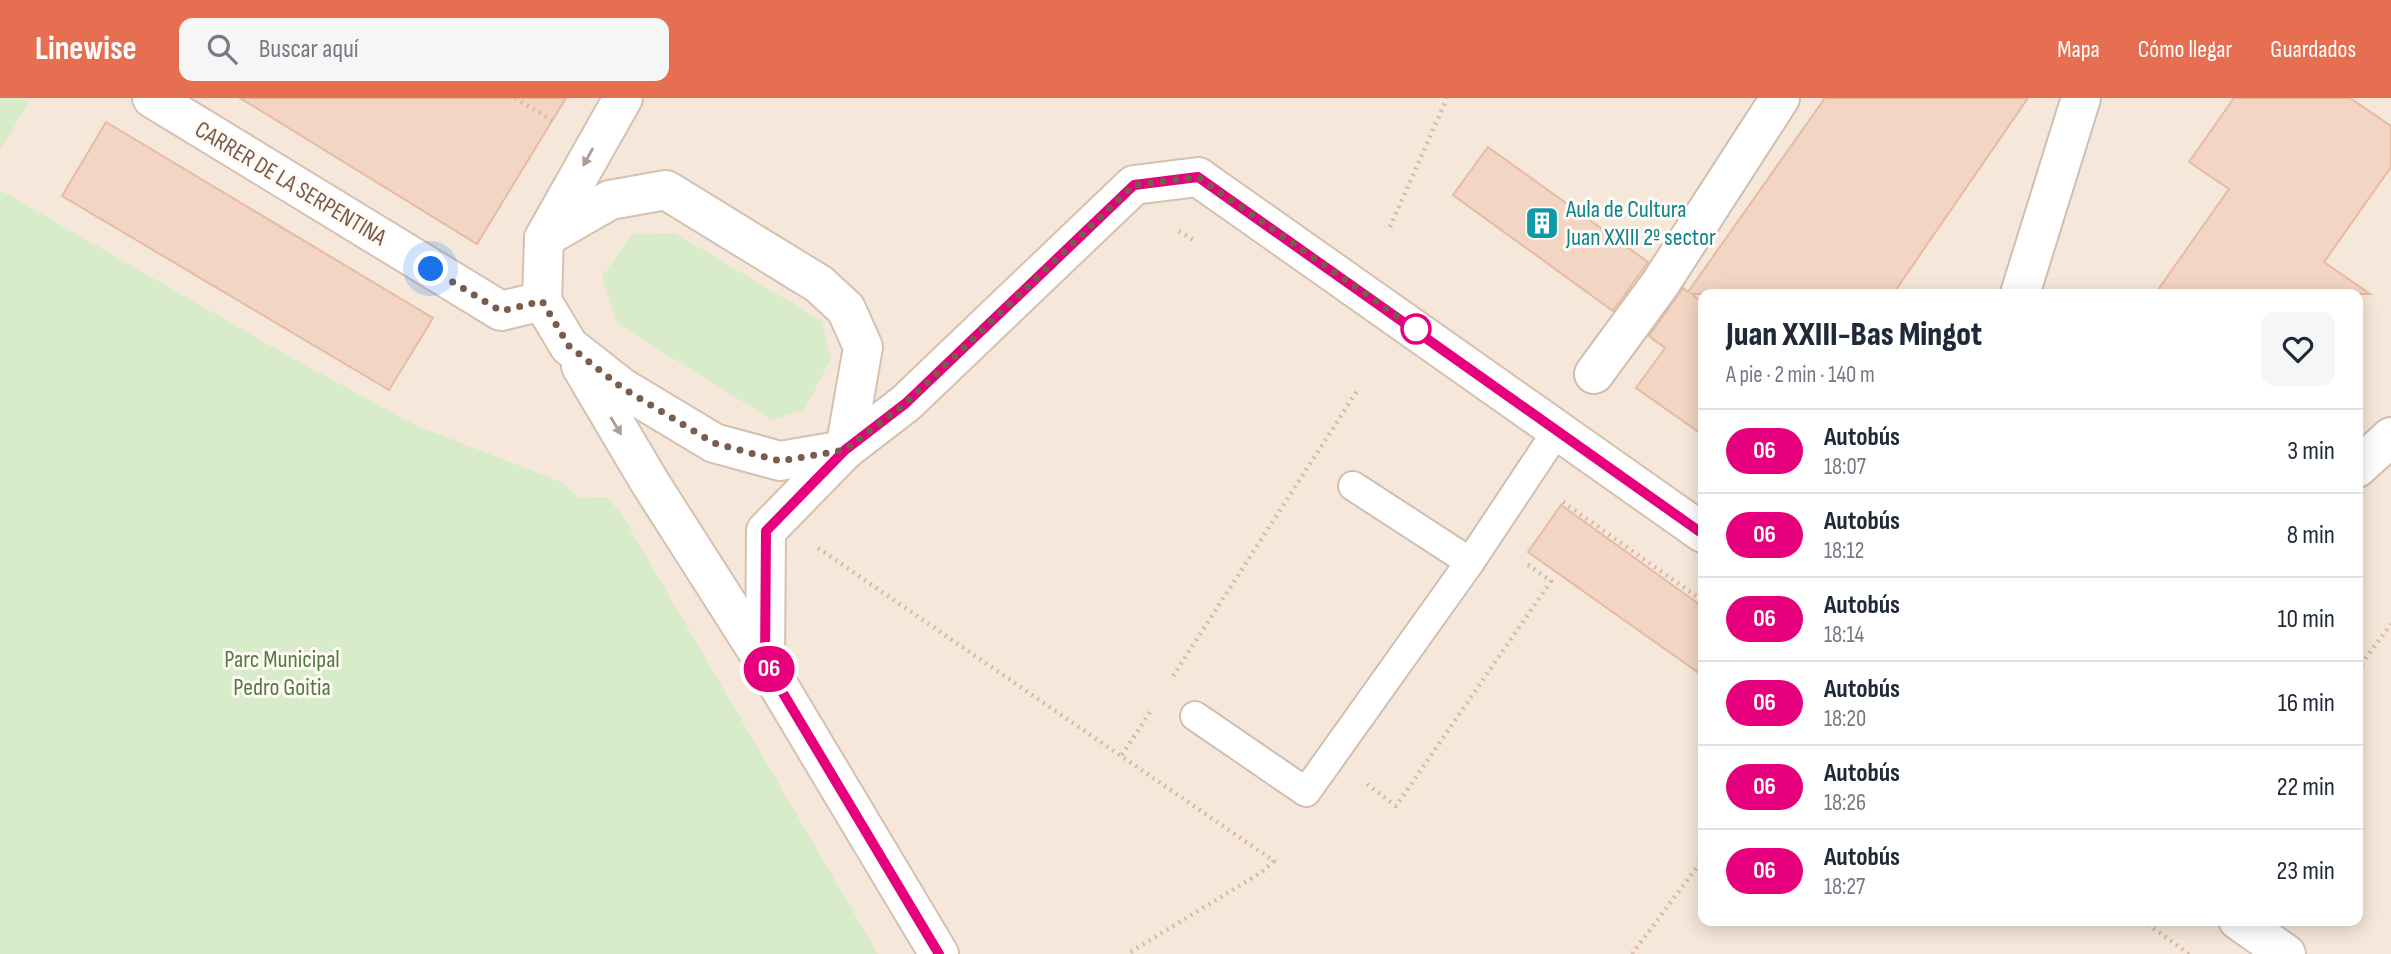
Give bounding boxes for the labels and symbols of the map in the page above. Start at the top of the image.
street label: CARRER DE LA SERPENTINA [190,115,392,252]
one-way arrow [582,147,594,167]
place label: Aula de Cultura Juan XXIII 2º sector [1565,195,1716,252]
building icon: Aula de Cultura Juan XXIII 2º sector [1523,204,1561,242]
your location [413,251,448,286]
unlabelled marker [1401,314,1431,344]
one-way arrow [610,416,623,435]
park label: Parc Municipal Pedro Goitia [224,645,340,702]
line badge: 06 [738,646,800,692]

